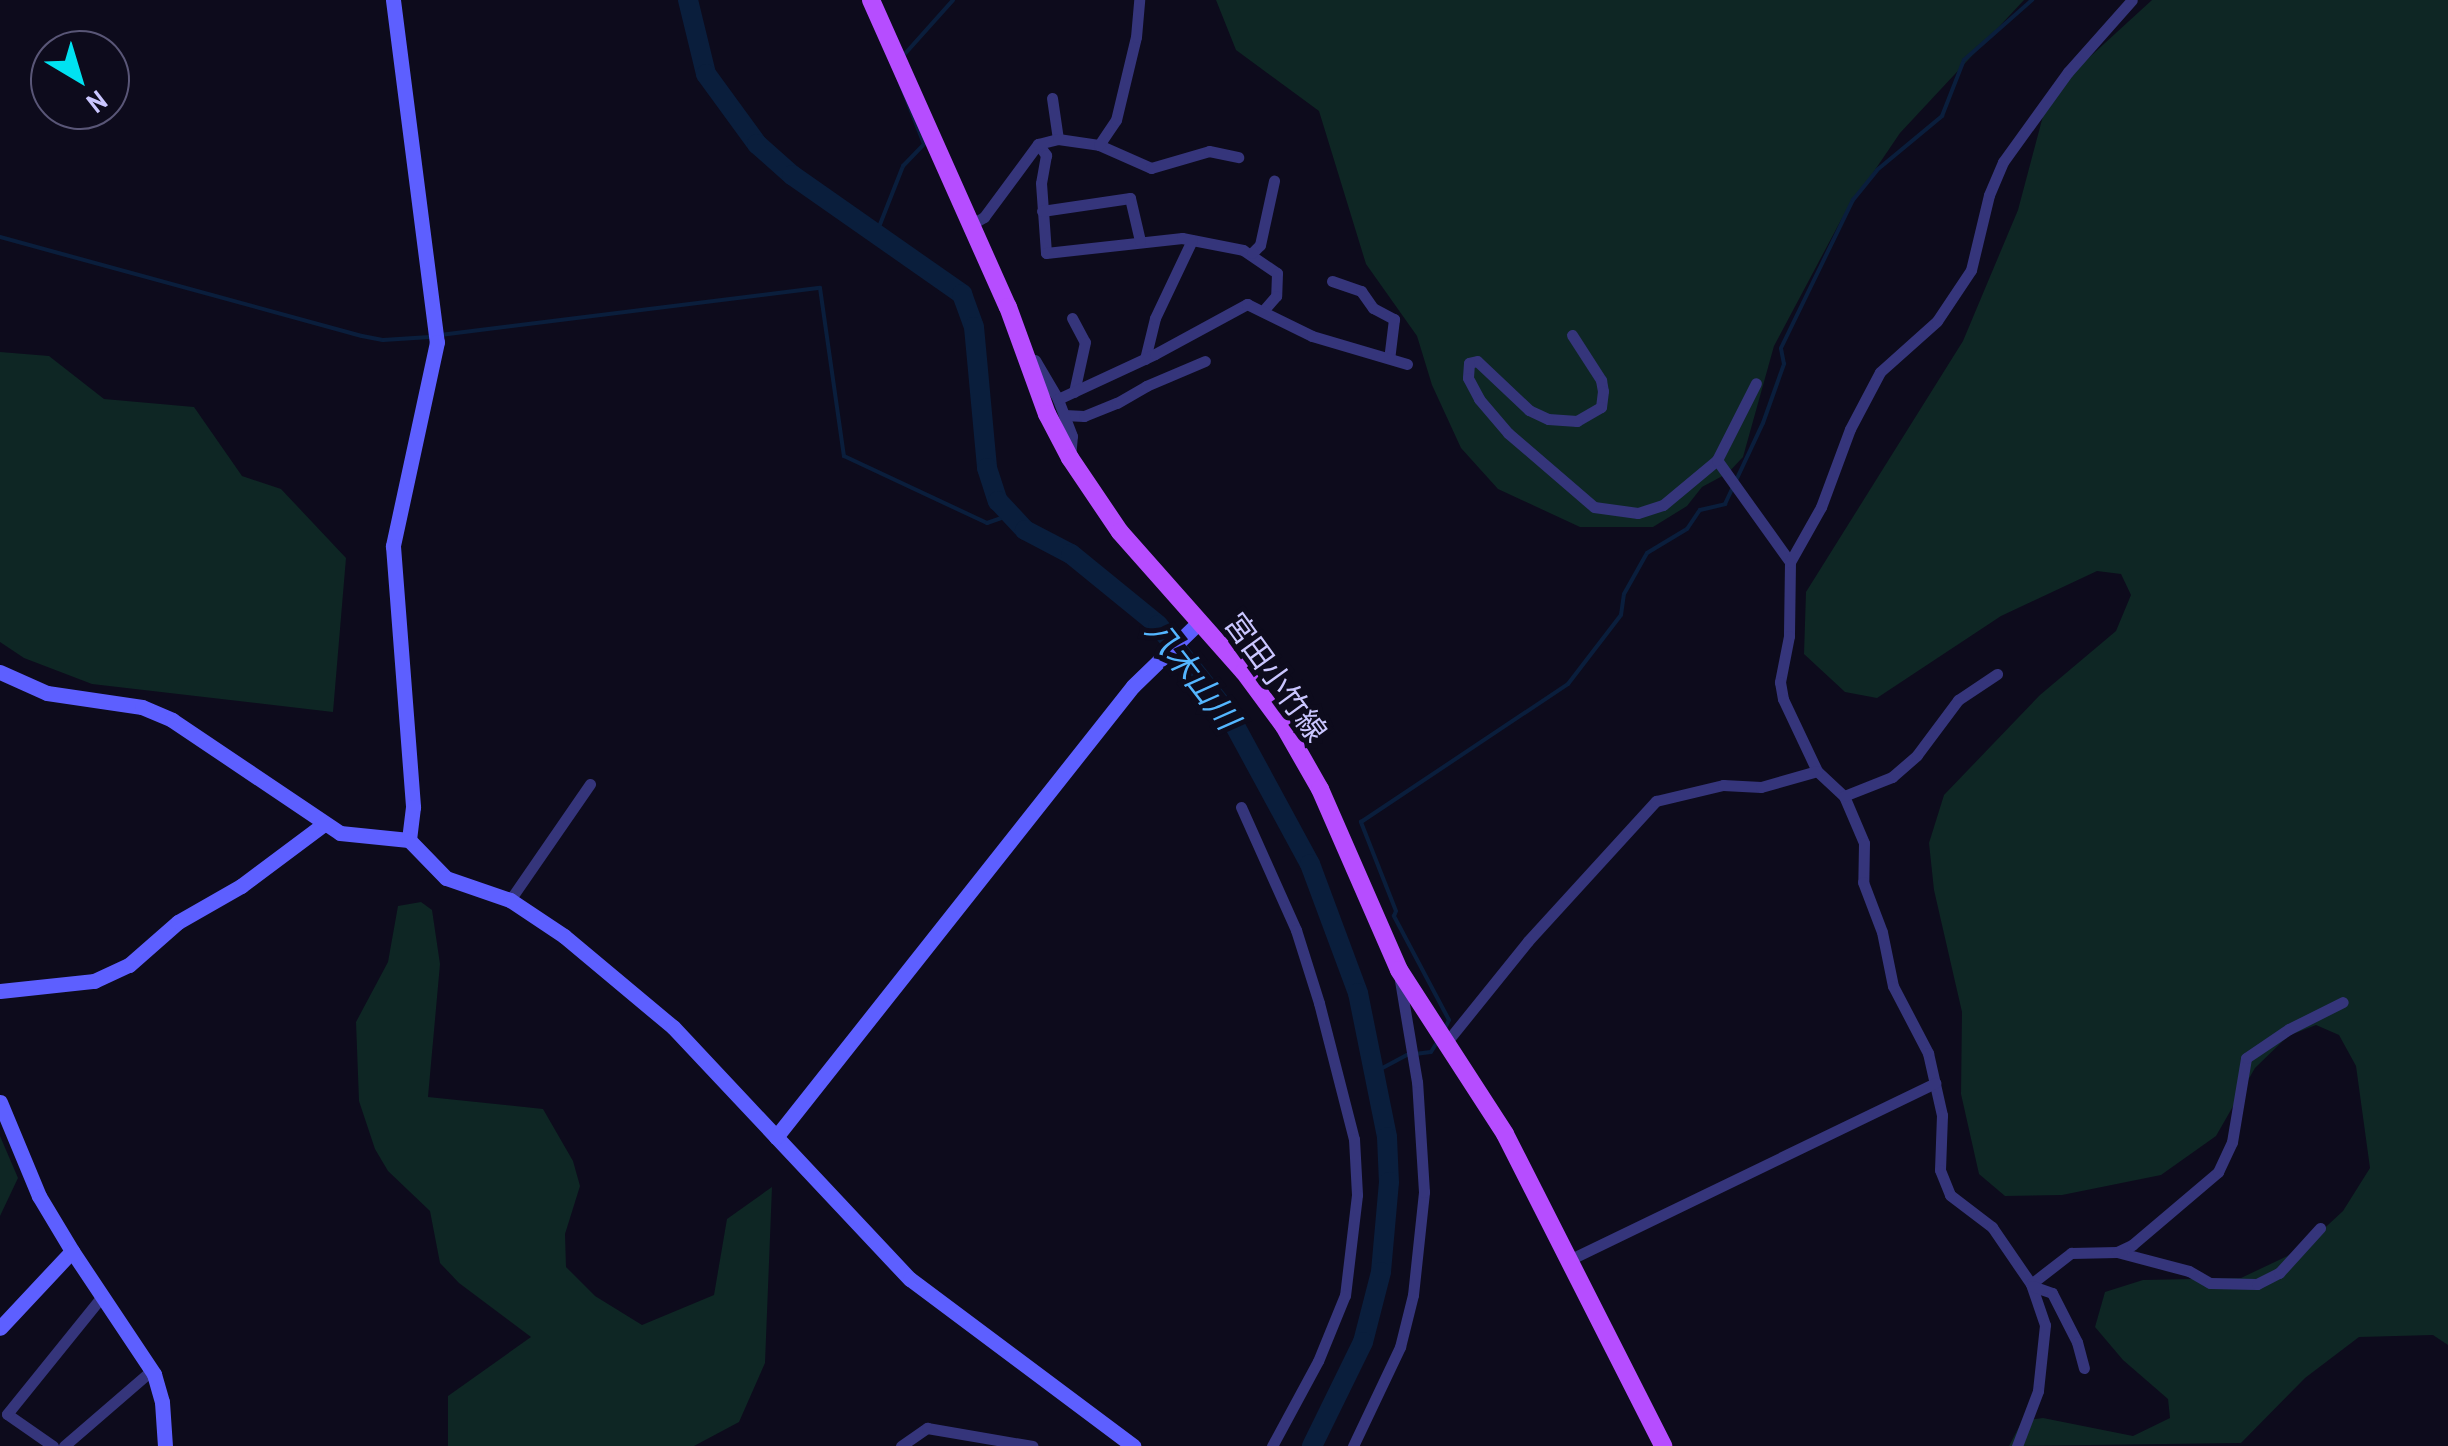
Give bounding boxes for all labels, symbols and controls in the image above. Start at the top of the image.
north arrow [30,30,130,130]
text: N [79,82,115,122]
street label: 宮田小竹線 [1217,606,1335,748]
water label: 八木山川 [1137,613,1247,737]

